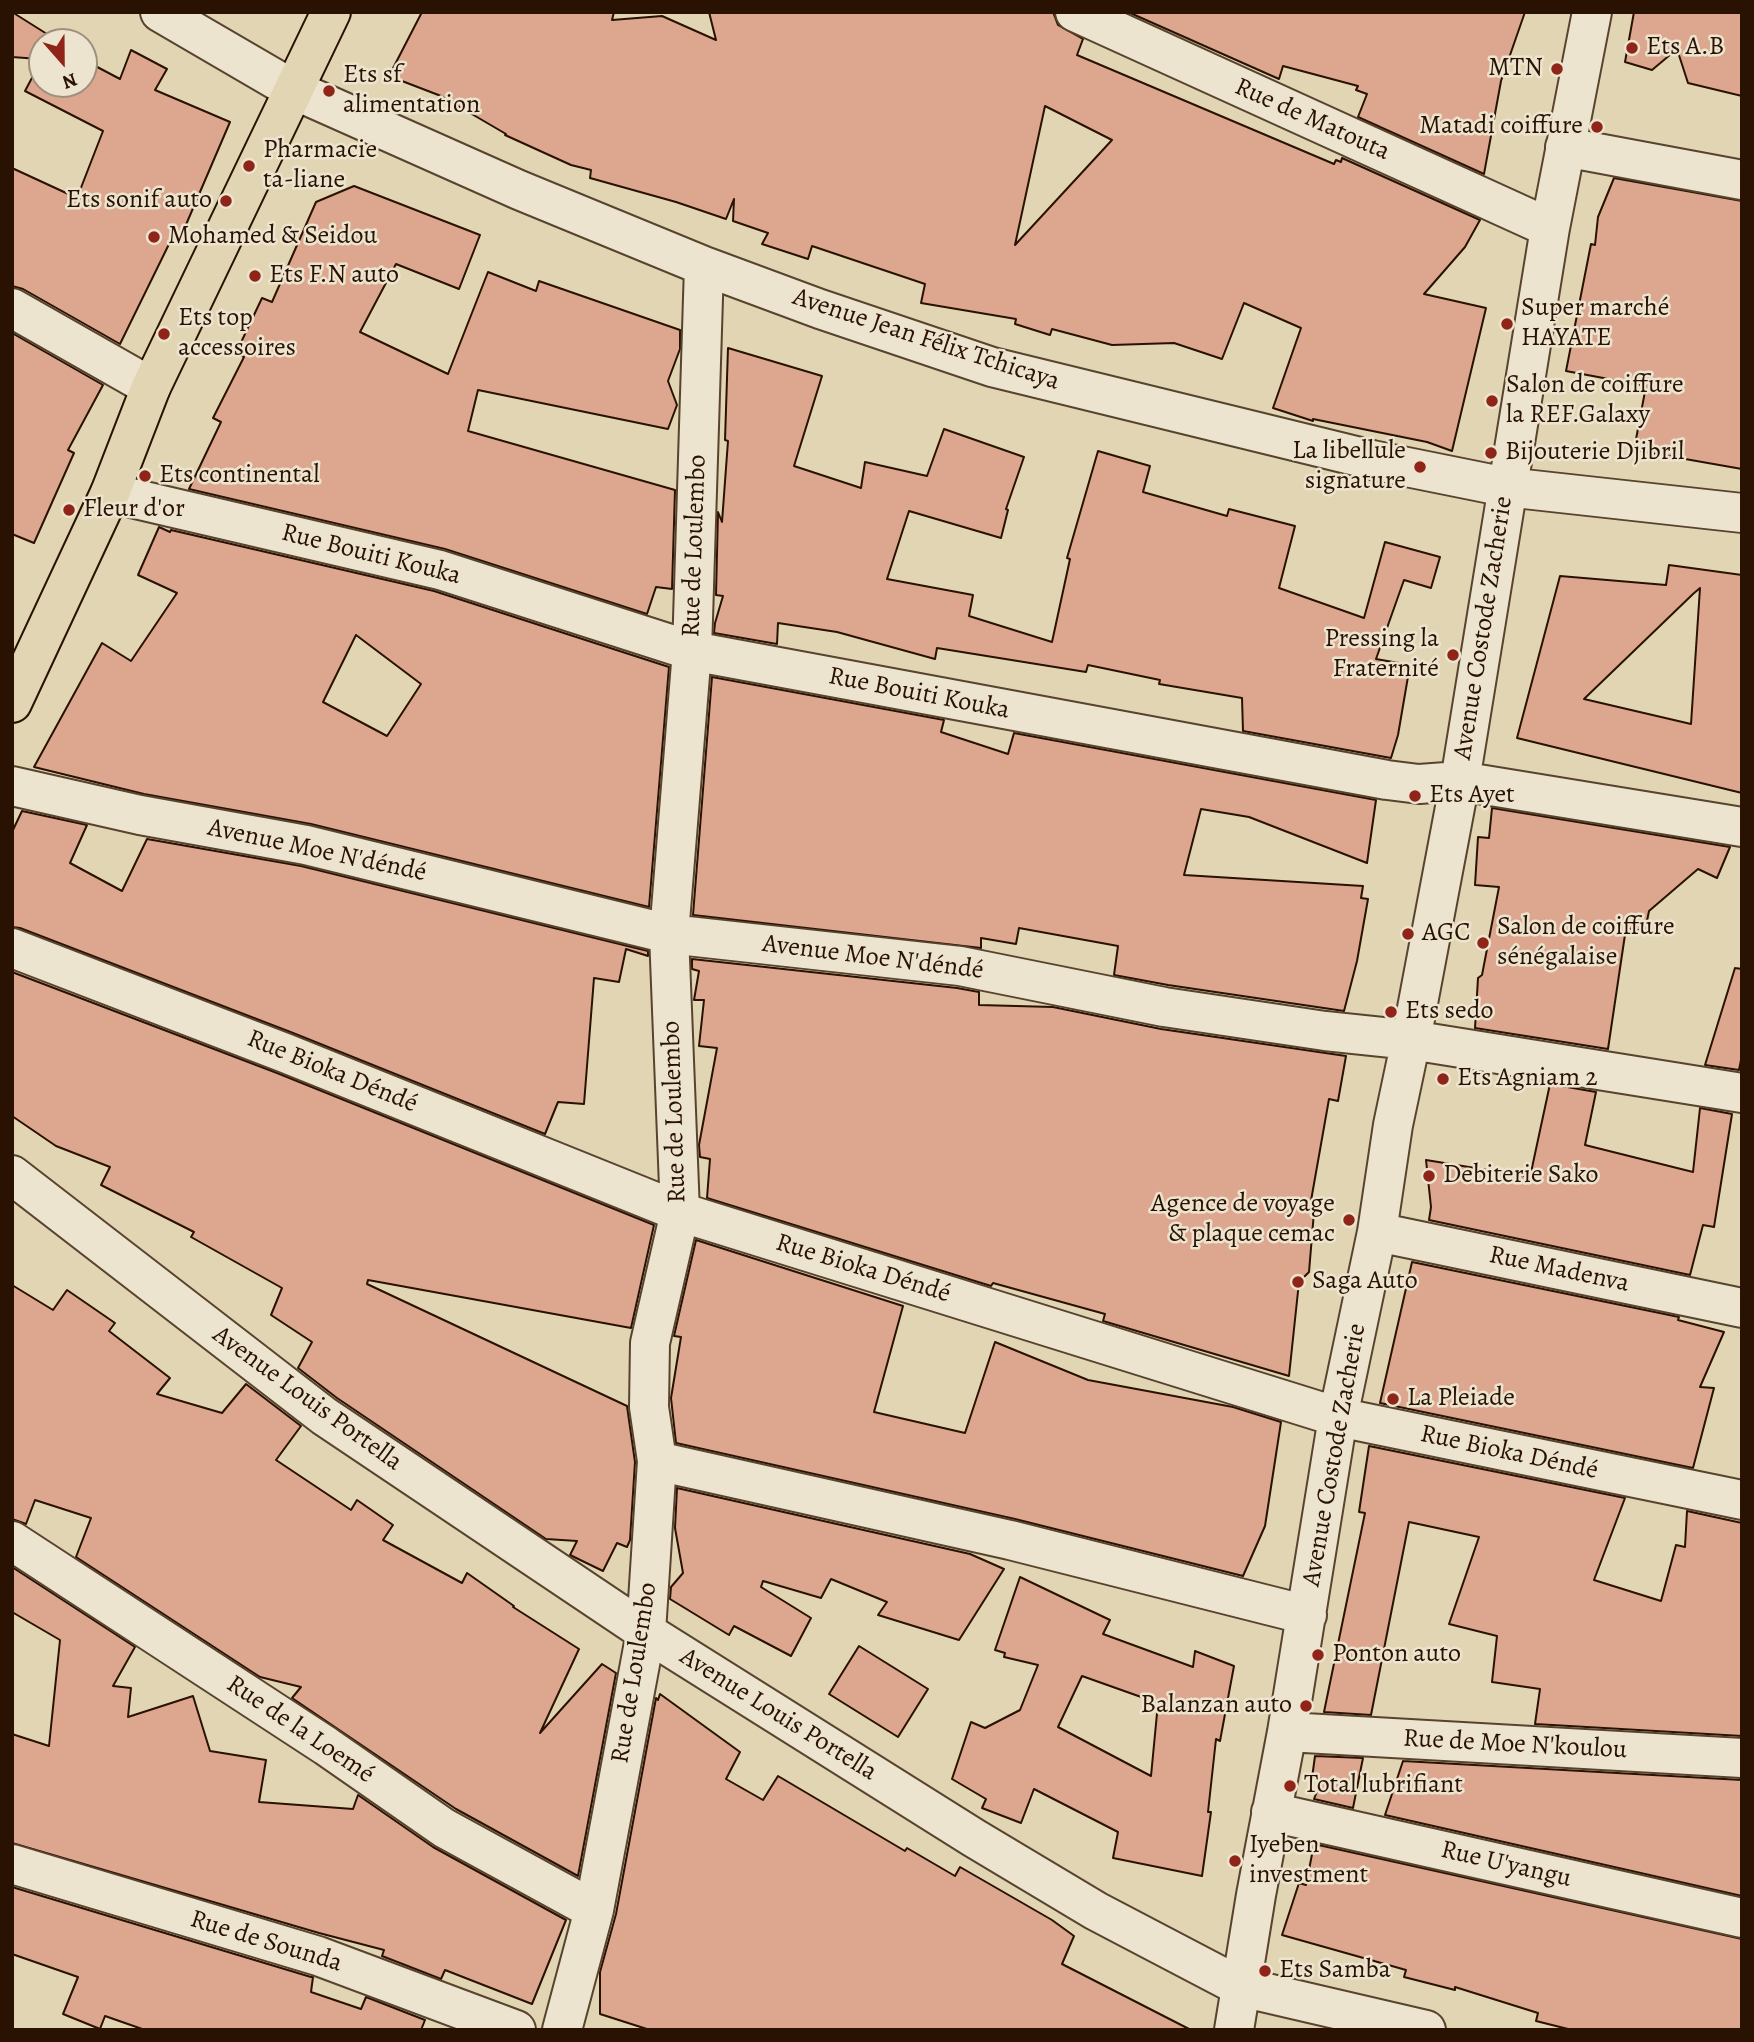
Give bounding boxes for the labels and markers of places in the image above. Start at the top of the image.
place label: Ets A.B [1646,32,1724,64]
marker: Ets A.B [1624,40,1640,56]
place label: MTN [1488,53,1543,85]
place label: Ets sf alimentation [343,60,480,122]
marker: MTN [1549,61,1565,77]
marker: Ets sf alimentation [321,83,337,99]
place label: Matadi coiffure [1419,111,1583,143]
marker: Matadi coiffure [1589,119,1605,135]
place label: Pharmacie ta-liane [263,135,377,196]
marker: Pharmacie ta-liane [241,158,257,174]
place label: Ets sonif auto [66,185,212,217]
marker: Ets sonif auto [218,193,234,209]
place label: Mohamed & Seidou [168,221,377,253]
marker: Mohamed & Seidou [146,229,162,245]
place label: Ets F.N auto [269,260,399,292]
marker: Ets F.N auto [247,268,263,284]
place label: Super marché HAYATE [1521,293,1669,354]
place label: Ets top accessoires [178,303,296,364]
marker: Super marché HAYATE [1499,316,1515,332]
marker: Ets top accessoires [156,326,172,342]
place label: Salon de coiffure la REF.Galaxy [1506,370,1684,432]
marker: Salon de coiffure la REF.Galaxy [1484,393,1500,409]
place label: La libellule signature [1292,436,1406,498]
place label: Bijouterie Djibril [1505,437,1684,469]
marker: Bijouterie Djibril [1483,445,1499,461]
marker: La libellule signature [1412,459,1428,475]
place label: Ets continental [159,460,319,492]
marker: Ets continental [137,468,153,484]
place label: Fleur d'or [83,494,185,526]
marker: Fleur d'or [61,502,77,518]
place label: Pressing la Fraternité [1324,624,1439,686]
marker: Pressing la Fraternité [1445,647,1461,663]
place label: Ets Ayet [1429,780,1515,812]
marker: Ets Ayet [1407,788,1423,804]
place label: Salon de coiffure sénégalaise [1497,912,1675,974]
place label: AGC [1422,918,1471,950]
marker: AGC [1400,926,1416,942]
marker: Salon de coiffure sénégalaise [1475,935,1491,951]
place label: Ets sedo [1405,996,1494,1028]
marker: Ets sedo [1383,1004,1399,1020]
place label: Ets Agniam 2 [1457,1063,1598,1095]
marker: Ets Agniam 2 [1435,1071,1451,1087]
place label: Debiterie Sako [1443,1160,1599,1192]
marker: Debiterie Sako [1421,1168,1437,1184]
place label: Agence de voyage & plaque cemac [1151,1189,1335,1250]
marker: Agence de voyage & plaque cemac [1341,1212,1357,1228]
place label: Saga Auto [1312,1266,1418,1298]
marker: Saga Auto [1290,1274,1306,1290]
place label: La Pleiade [1407,1383,1515,1415]
marker: La Pleiade [1385,1391,1401,1407]
place label: Ponton auto [1332,1639,1461,1671]
marker: Ponton auto [1310,1647,1326,1663]
place label: Balanzan auto [1140,1690,1292,1722]
marker: Balanzan auto [1298,1698,1314,1714]
place label: Total lubrifiant [1304,1770,1463,1802]
marker: Total lubrifiant [1282,1778,1298,1794]
place label: Iyeben investment [1249,1830,1368,1892]
marker: Iyeben investment [1227,1853,1243,1869]
place label: Ets Samba [1279,1955,1391,1987]
marker: Ets Samba [1257,1963,1273,1979]

